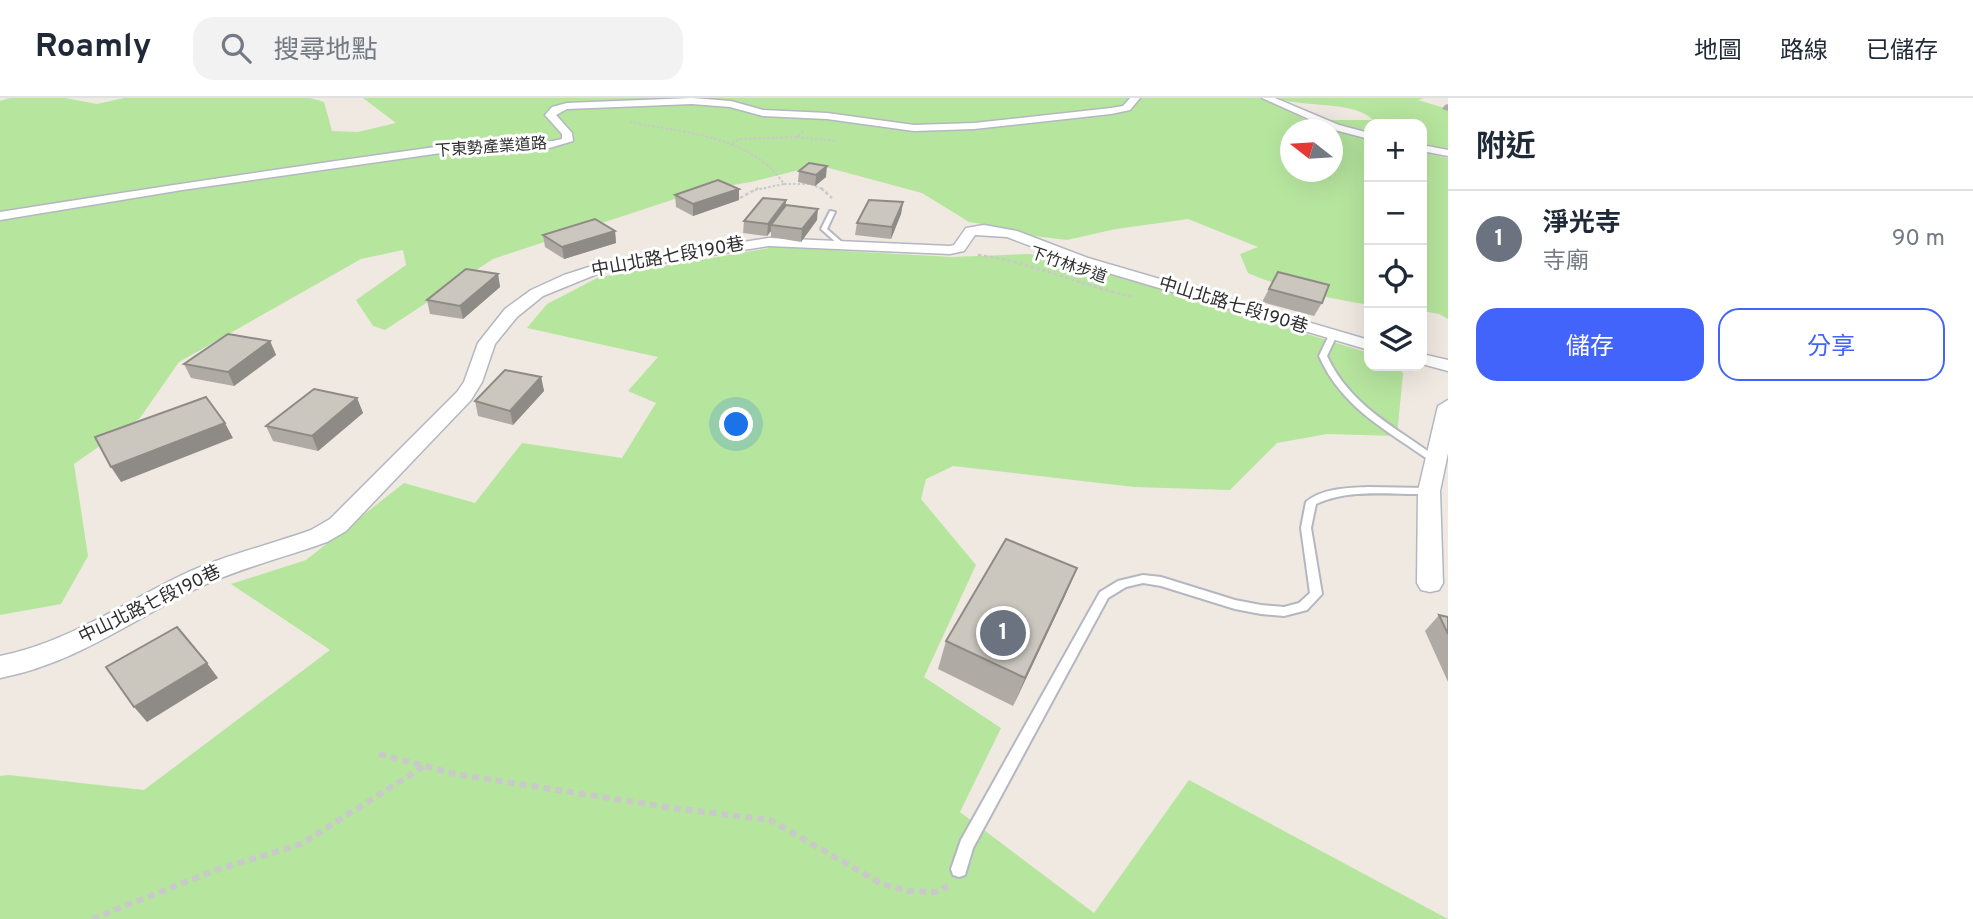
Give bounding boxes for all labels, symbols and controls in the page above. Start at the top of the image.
search box [193,17,683,80]
text: Roamly [35,27,151,69]
icon: search [217,29,255,67]
text: 搜尋地點 [273,35,377,68]
text: 地圖 [1694,37,1742,67]
text: 路線 [1780,37,1828,67]
text: 已儲存 [1866,37,1938,67]
north arrow [1280,119,1343,182]
map controls [1364,119,1427,371]
button: + [1364,119,1427,182]
text: 附近 [1476,130,1536,167]
street label: 下東勢產業道路 [434,134,548,162]
button: − [1364,182,1427,245]
text: 淨光寺 [1543,208,1621,241]
text: 1 [1494,225,1504,254]
text: 90 m [1892,225,1945,254]
street label: 中山北路七段190巷 [590,233,746,283]
street label: 下竹林步道 [1027,244,1109,288]
button: locate [1364,245,1427,308]
text: 寺廟 [1543,248,1589,277]
street label: 中山北路七段190巷 [1156,272,1310,340]
button: layers [1364,308,1427,371]
button: 儲存 [1476,308,1704,381]
button: 分享 [1718,308,1945,381]
your location [719,407,753,441]
street label: 中山北路七段190巷 [75,561,225,649]
pin: 1 [980,607,1026,659]

